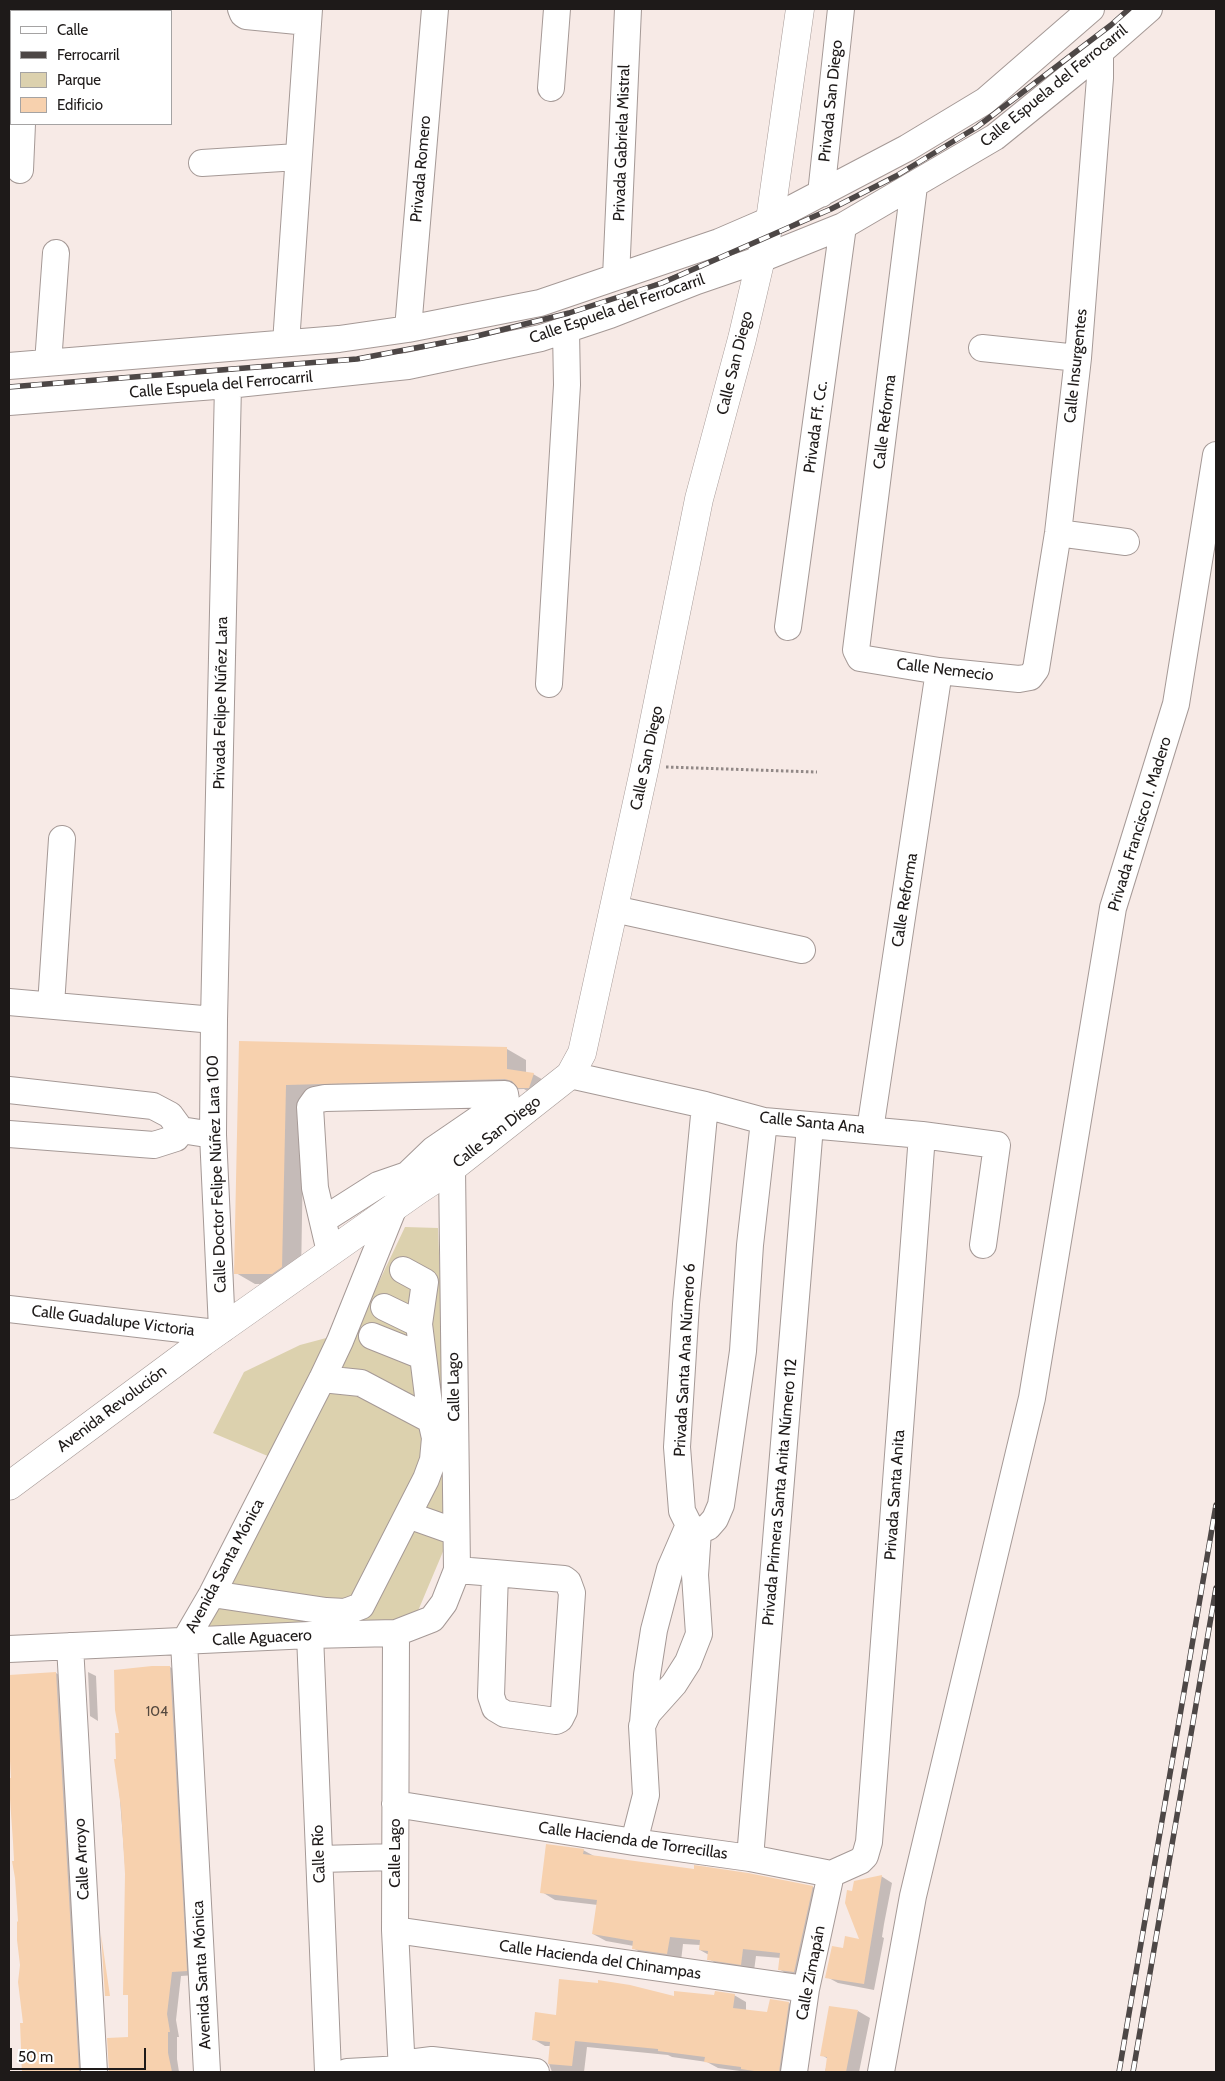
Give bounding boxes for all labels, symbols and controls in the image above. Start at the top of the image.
legend [10,10,172,125]
text: Calle [57,21,88,39]
street label: Calle Espuela del Ferrocarril [976,21,1132,151]
street label: Privada San Diego [815,39,847,163]
text: Ferrocarril [57,46,120,64]
street label: Privada Gabriela Mistral [610,64,634,222]
text: Parque [57,71,101,89]
text: Edificio [57,96,103,114]
street label: Privada Romero [407,115,435,223]
street label: Calle Espuela del Ferrocarril [527,270,707,348]
street label: Calle Insurgentes [1060,308,1092,424]
street label: Calle San Diego [713,309,757,417]
street label: Calle Espuela del Ferrocarril [129,367,313,403]
street label: Calle Reforma [870,374,900,470]
street label: Privada Ff. Cc. [800,379,832,475]
street label: Privada Felipe Núñez Lara [210,616,232,790]
street label: Calle Nemecio [895,655,995,685]
street label: Calle San Diego [627,704,667,812]
street label: Privada Francisco I. Madero [1104,734,1176,914]
street label: Calle Reforma [888,852,922,948]
street label: Calle Doctor Felipe Núñez Lara 100 [203,1055,231,1293]
street label: Calle San Diego [449,1092,545,1172]
street label: Calle Santa Ana [758,1108,866,1138]
street label: Privada Santa Ana Número 6 [670,1263,700,1457]
street label: Calle Guadalupe Victoria [30,1301,196,1341]
street label: Calle Lago [444,1352,464,1422]
street label: Privada Primera Santa Anita Número 112 [759,1358,801,1626]
street label: Avenida Revolución [53,1362,171,1456]
street label: Privada Santa Anita [881,1429,909,1561]
street label: Avenida Santa Mónica [182,1496,268,1636]
street label: Calle Aguacero [212,1626,312,1650]
house number: 104 [146,1704,168,1720]
street label: Calle Arroyo [70,1818,94,1900]
street label: Calle Lago [385,1818,405,1888]
street label: Calle Hacienda de Torrecillas [537,1818,729,1864]
street label: Calle Río [308,1824,330,1884]
street label: Avenida Santa Mónica [189,1900,215,2050]
street label: Calle Zimapán [792,1924,830,2022]
street label: Calle Hacienda del Chinampas [498,1936,702,1984]
scale bar [12,2038,149,2070]
text: 50 m [18,2048,53,2066]

